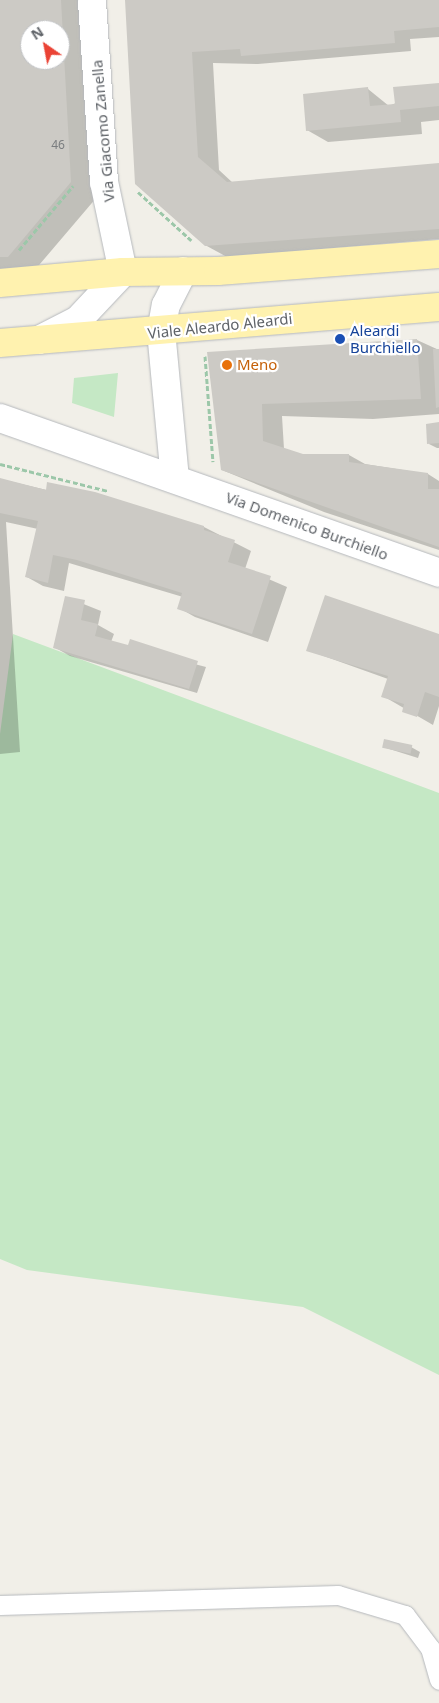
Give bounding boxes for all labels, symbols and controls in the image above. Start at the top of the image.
north arrow [20,20,70,70]
text: N [27,22,47,44]
street label: Via Giacomo Zanella [88,59,118,203]
house number: 46 [51,138,65,152]
street label: Viale Aleardo Aleardi [147,309,293,343]
place label: Aleardi Burchiello [350,321,421,356]
marker: Aleardi Burchiello [334,333,346,345]
place label: Meno [237,356,277,374]
marker: Meno [221,359,233,371]
street label: Via Domenico Burchiello [223,488,391,564]

